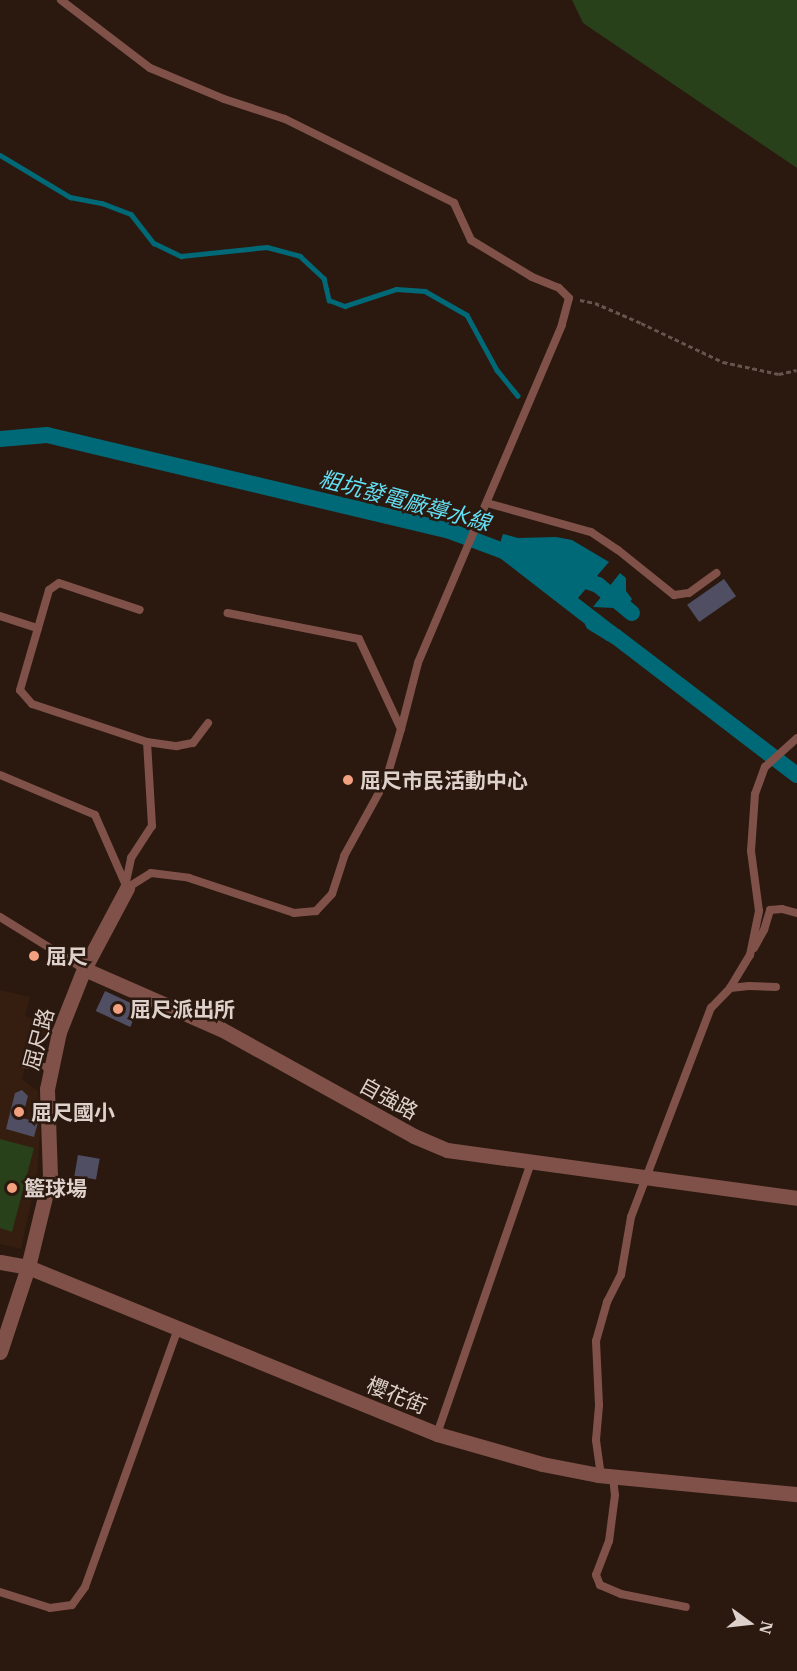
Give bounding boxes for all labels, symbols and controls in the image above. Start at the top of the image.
water label: 粗坑發電廠導水線 [317,464,493,536]
place label: 屈尺市民活動中心 [360,767,528,793]
marker: 屈尺市民活動中心 [341,773,355,787]
place label: 屈尺 [46,943,88,969]
marker: 屈尺 [27,949,41,963]
place label: 屈尺派出所 [130,996,235,1022]
marker: 屈尺派出所 [111,1002,125,1016]
street label: 屈尺路 [18,1005,58,1073]
street label: 自強路 [355,1072,423,1124]
place label: 屈尺國小 [31,1099,115,1125]
marker: 屈尺國小 [12,1105,26,1119]
place label: 籃球場 [24,1175,87,1201]
marker: 籃球場 [5,1181,19,1195]
street label: 櫻花街 [363,1372,431,1418]
north arrow [719,1593,779,1653]
text: N [755,1619,778,1636]

